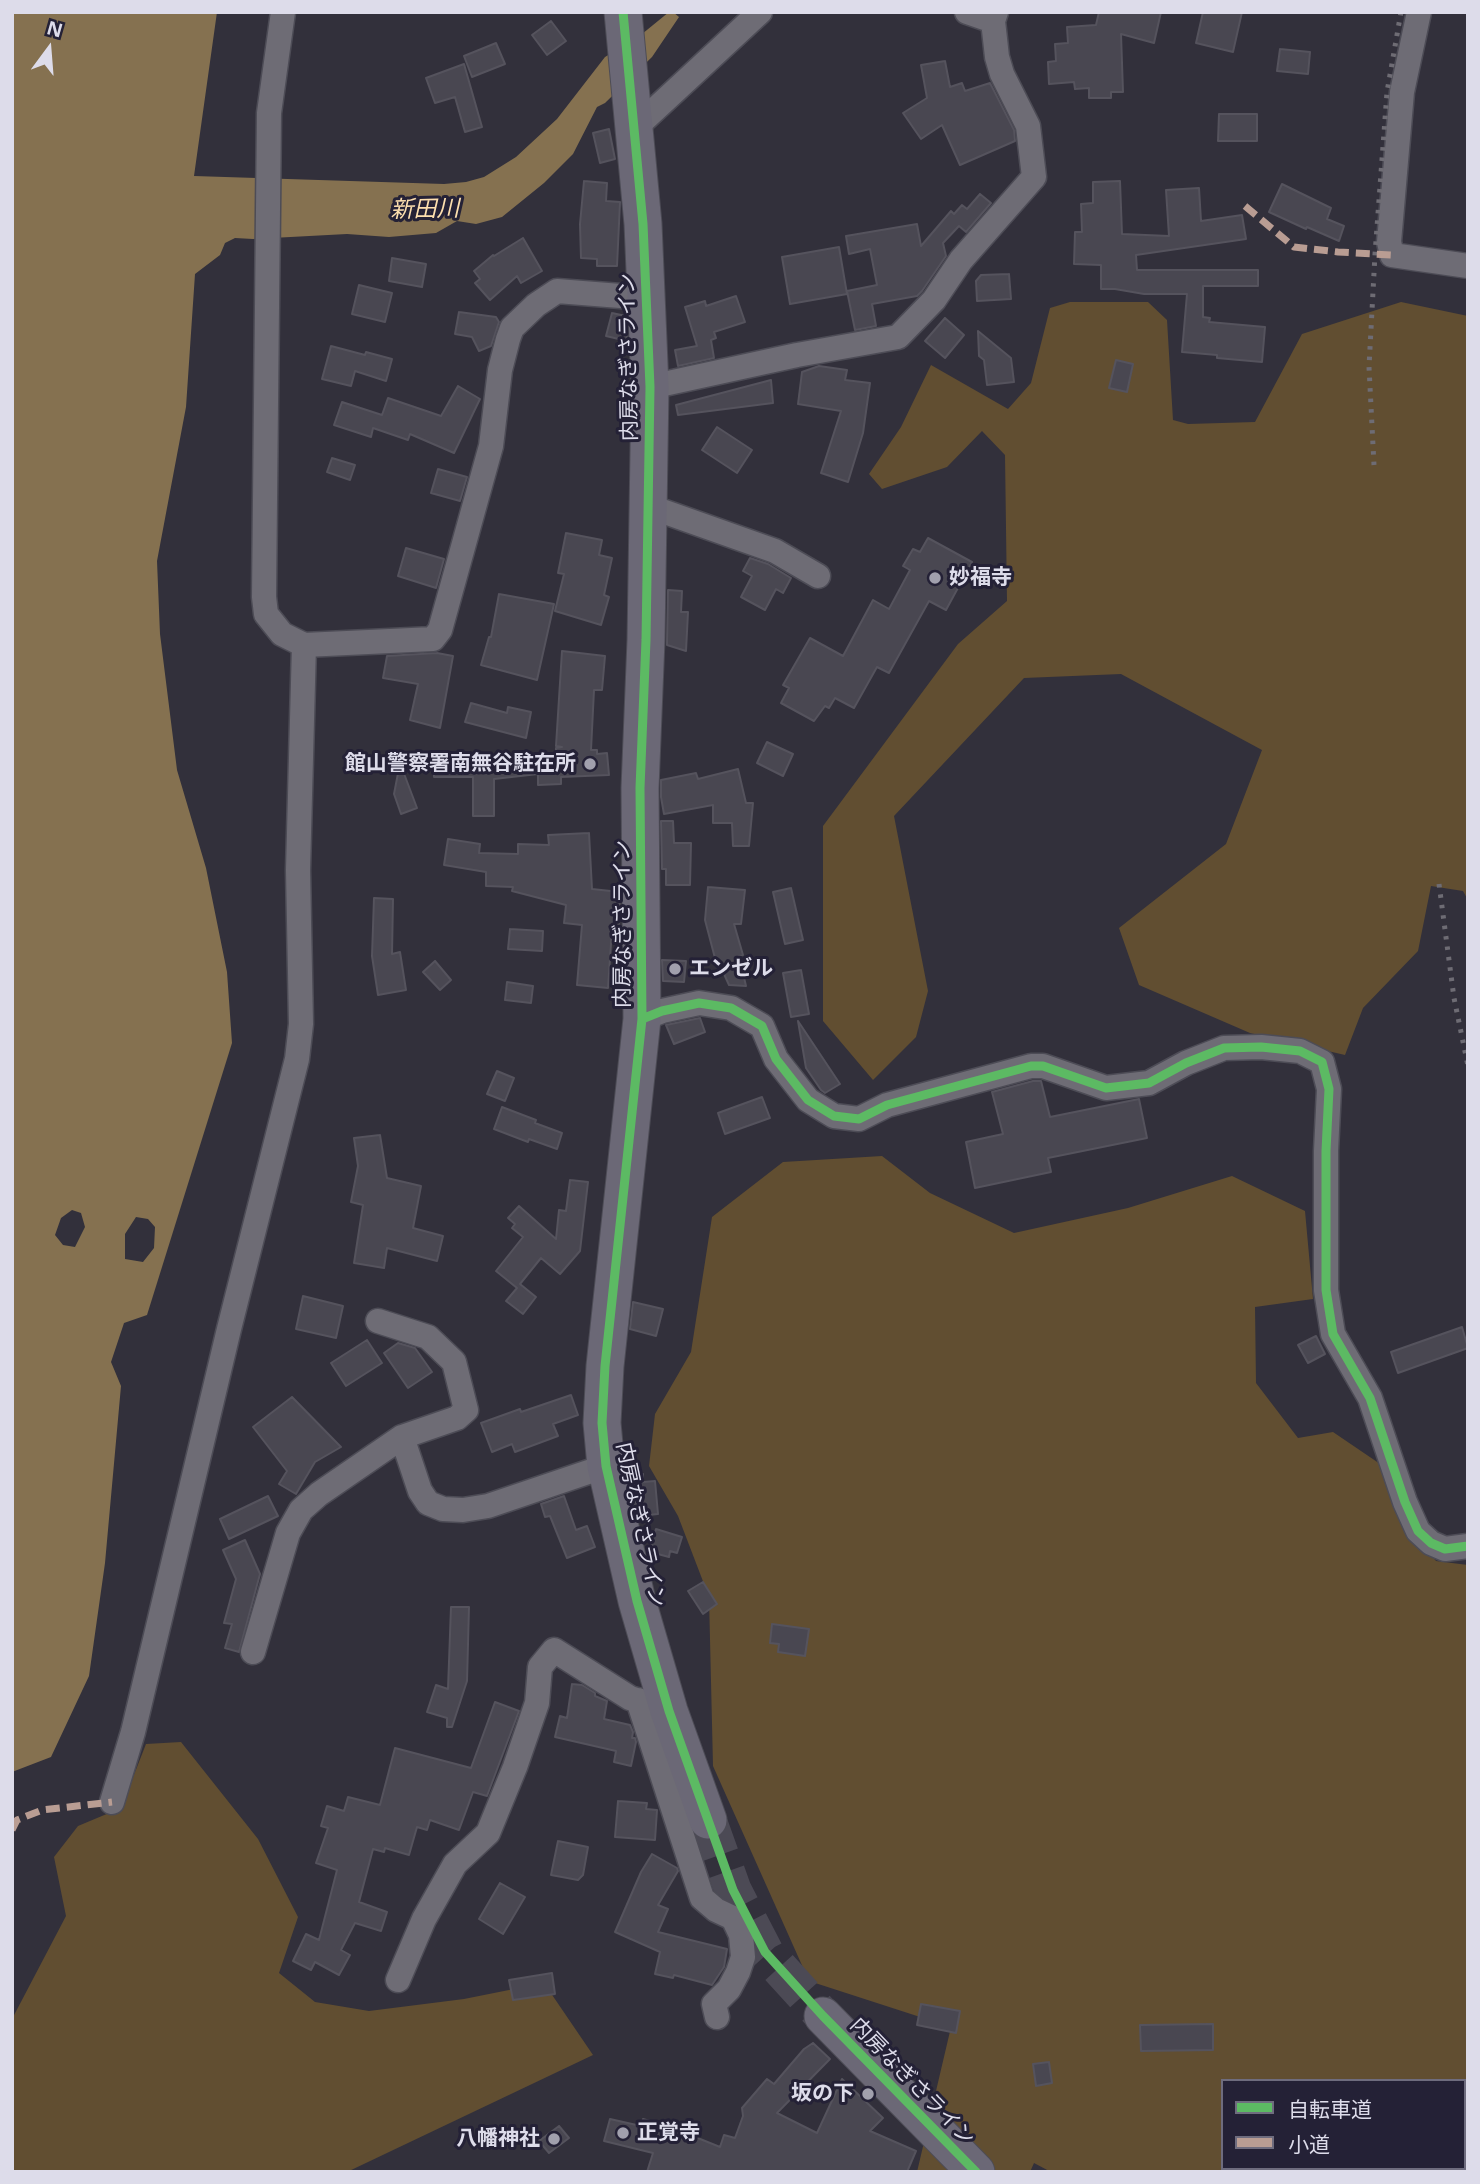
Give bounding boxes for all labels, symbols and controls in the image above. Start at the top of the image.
north arrow [14,14,84,84]
text: N [44,14,66,43]
water label: 新田川 [390,196,460,224]
street label: 内房なぎさライン [615,273,643,441]
place label: 妙福寺 [949,565,1012,591]
marker: 妙福寺 [927,570,943,586]
place label: 館山警察署南無谷駐在所 [345,751,576,777]
marker: 館山警察署南無谷駐在所 [582,756,598,772]
street label: 内房なぎさライン [610,840,636,1008]
place label: エンゼル [689,956,773,982]
marker: エンゼル [667,961,683,977]
street label: 内房なぎさライン [610,1440,670,1610]
street label: 内房なぎさライン [845,2013,979,2151]
legend [1221,2079,1466,2170]
place label: 坂の下 [791,2081,854,2107]
marker: 坂の下 [860,2086,876,2102]
text: 自転車道 [1288,2095,1372,2123]
place label: 正覚寺 [637,2120,700,2146]
marker: 正覚寺 [615,2125,631,2141]
place label: 八幡神社 [456,2126,540,2152]
text: 小道 [1288,2130,1330,2158]
marker: 八幡神社 [546,2131,562,2147]

